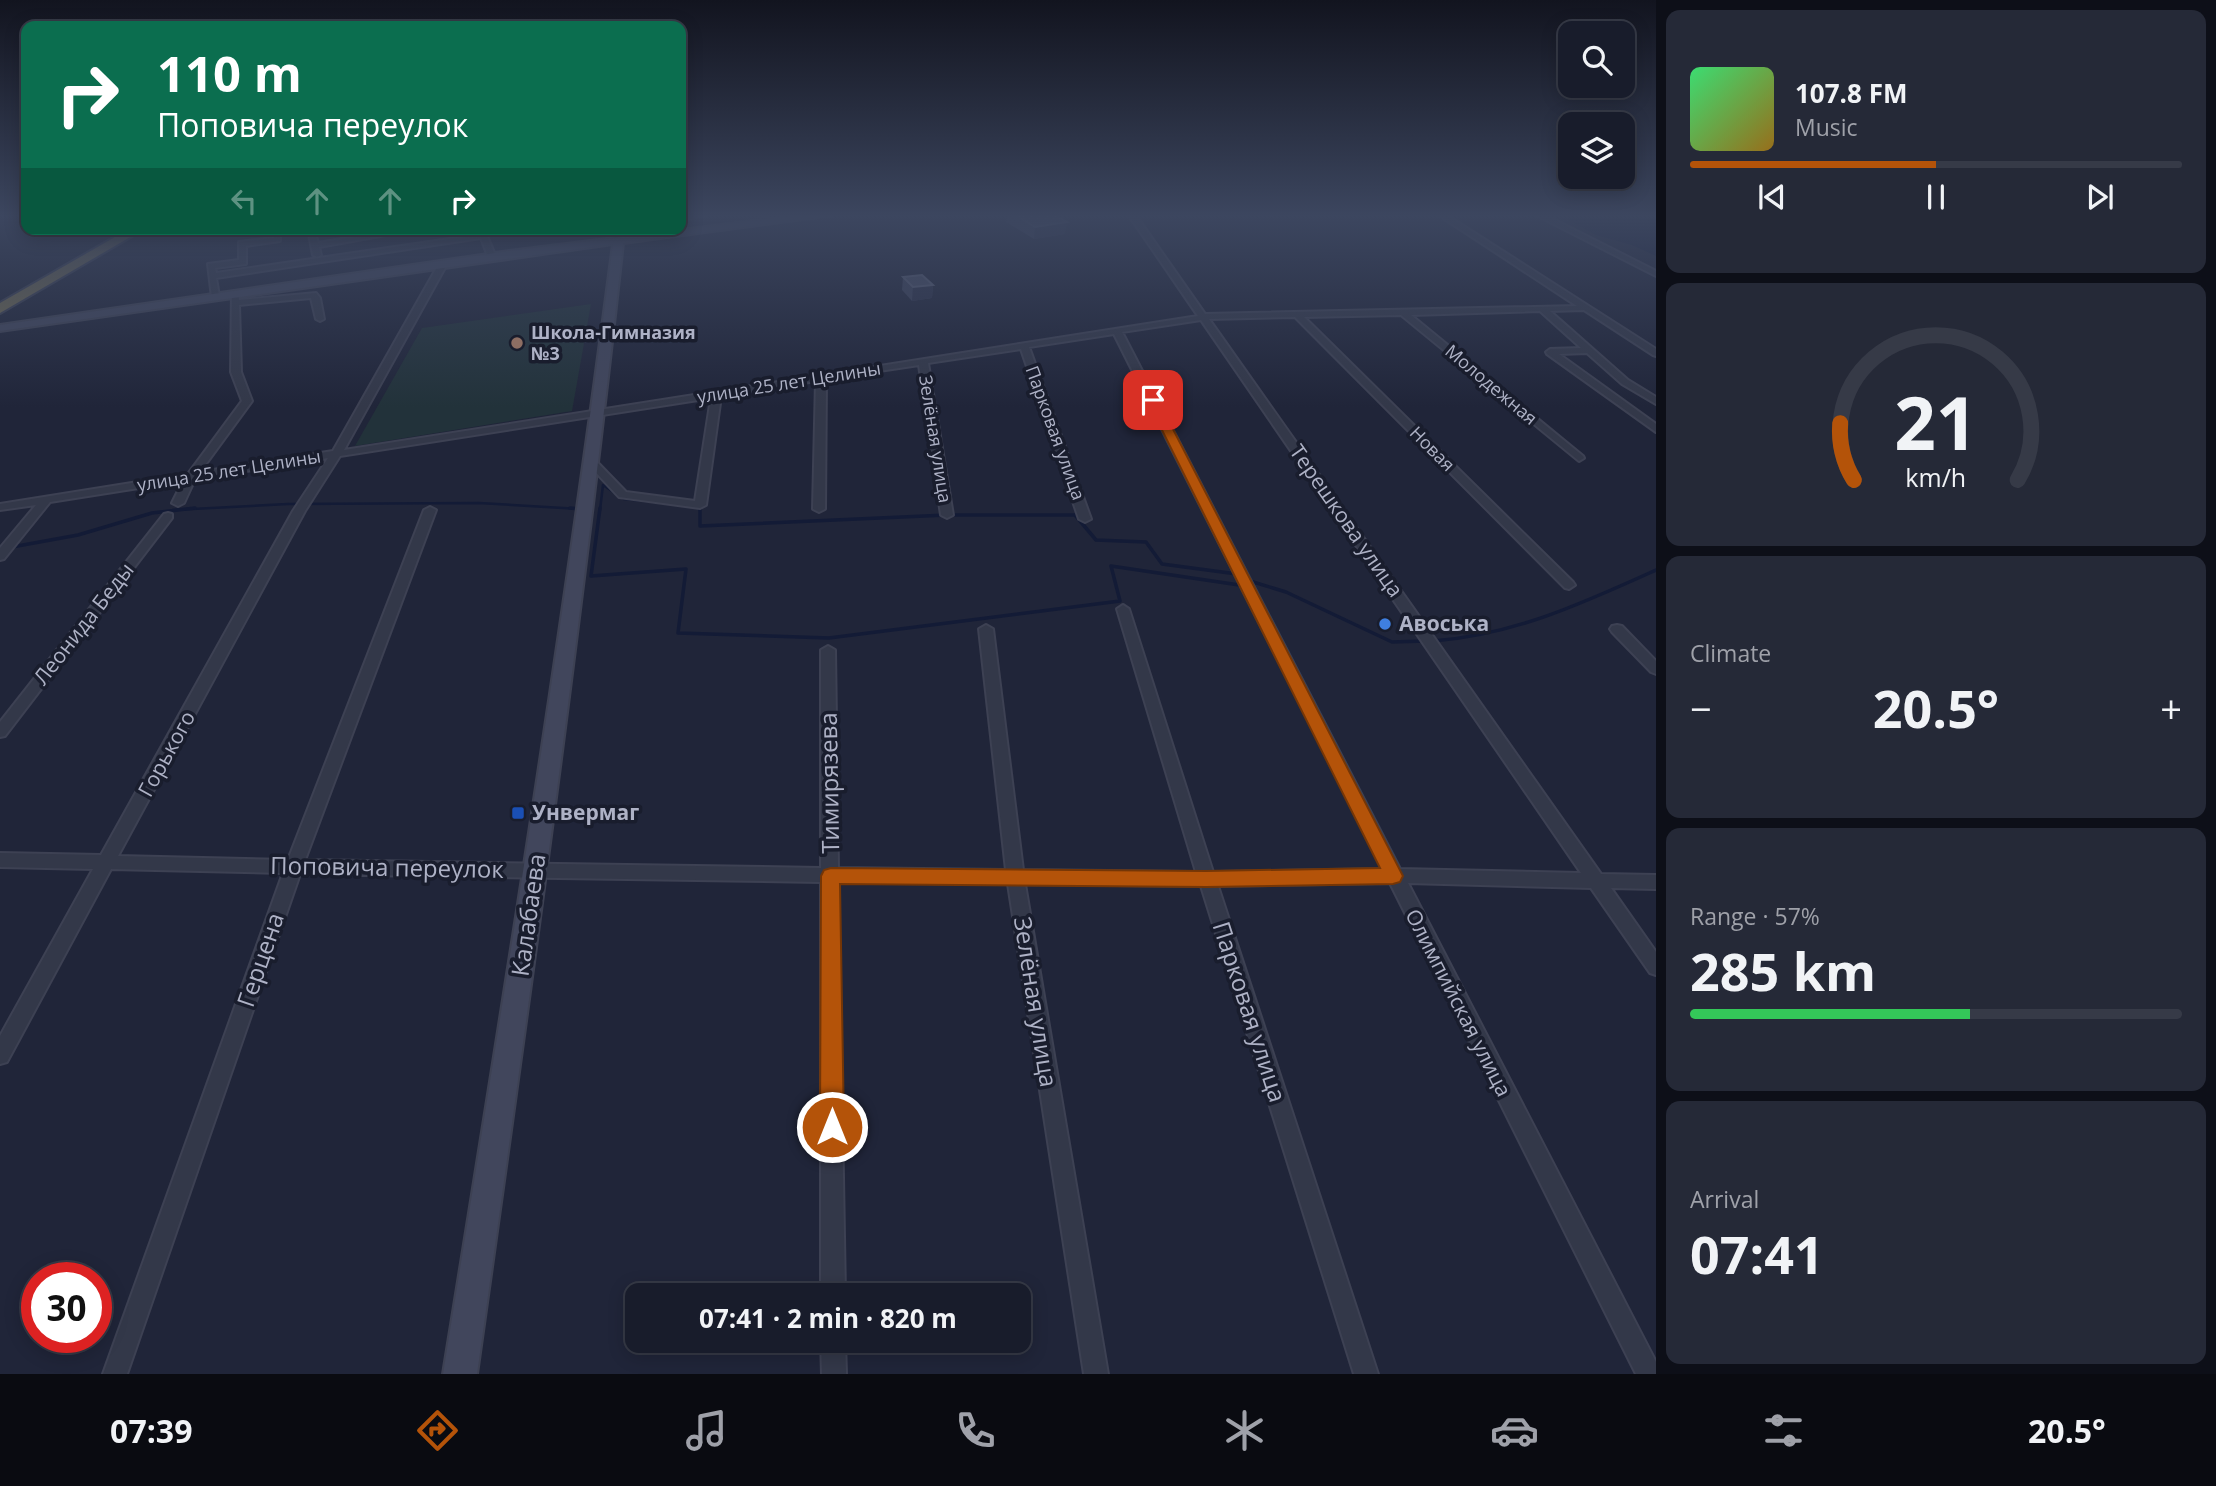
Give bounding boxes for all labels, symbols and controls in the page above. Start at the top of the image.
map controls [1558,21,1635,189]
button: search [1558,21,1635,98]
text: 110 m [157,40,302,106]
icon: right [42,49,133,140]
text: 107.8 FM [1795,75,1907,111]
text: Поповича переулок [157,103,468,146]
text: Music [1795,111,1858,143]
button: layers [1558,112,1635,189]
icon: previous [1753,178,1791,216]
icon: pause [1917,178,1955,216]
icon: next [2081,178,2119,216]
icon: left [225,182,263,220]
icon: ahead [298,182,336,220]
icon: ahead [371,182,409,220]
icon: right [444,182,482,220]
place label: Школа-Гимназия №3 [531,320,696,365]
marker: Школа-Гимназия №3 [509,335,525,351]
street label: Молодежная [1441,339,1543,430]
street label: улица 25 лет Целины [695,356,883,408]
street label: Парковая улица [1021,362,1091,503]
pin [1123,370,1183,430]
street label: Зелёная улица [914,373,958,504]
text: 21 [1894,373,1978,472]
icon: arrive [1134,381,1172,419]
street label: Новая [1405,421,1460,476]
street label: Терешкова улица [1284,439,1410,602]
street label: улица 25 лет Целины [135,444,323,496]
text: km/h [1906,460,1966,494]
street label: Леонида Беды [27,557,140,690]
place label: Авоська [1399,609,1489,637]
marker: Авоська [1377,616,1393,632]
text: Climate [1690,637,1771,669]
text: 20.5° [1873,672,1999,743]
text: − [1690,682,1712,734]
text: + [2160,682,2182,734]
street label: Горького [131,706,201,801]
street label: Тимирязева [811,712,846,854]
place label: Унвермаг [532,798,639,826]
marker: Унвермаг [510,805,526,821]
street label: Поповича переулок [270,848,505,885]
street label: Калабаева [503,851,552,978]
text: Range · 57% [1690,900,1820,932]
street label: Олимпийская улица [1399,904,1518,1101]
street label: Герцена [228,908,291,1011]
street label: Зелёная улица [1007,914,1066,1089]
street label: Парковая улица [1206,917,1295,1106]
text: 285 km [1690,935,1876,1006]
position arrow [795,1090,869,1164]
text: Arrival [1690,1183,1759,1215]
text: 07:41 [1690,1218,1824,1289]
speed limit sign: 30 [21,1262,112,1353]
text: 07:41 · 2 min · 820 m [699,1300,957,1336]
icon: directions [413,1406,462,1455]
icon: music [682,1406,731,1455]
icon: phone [951,1406,1000,1455]
icon: climate [1220,1406,1269,1455]
icon: car [1490,1406,1539,1455]
icon: filters [1759,1406,1808,1455]
text: 07:39 [110,1409,192,1452]
text: 20.5° [2028,1409,2106,1452]

